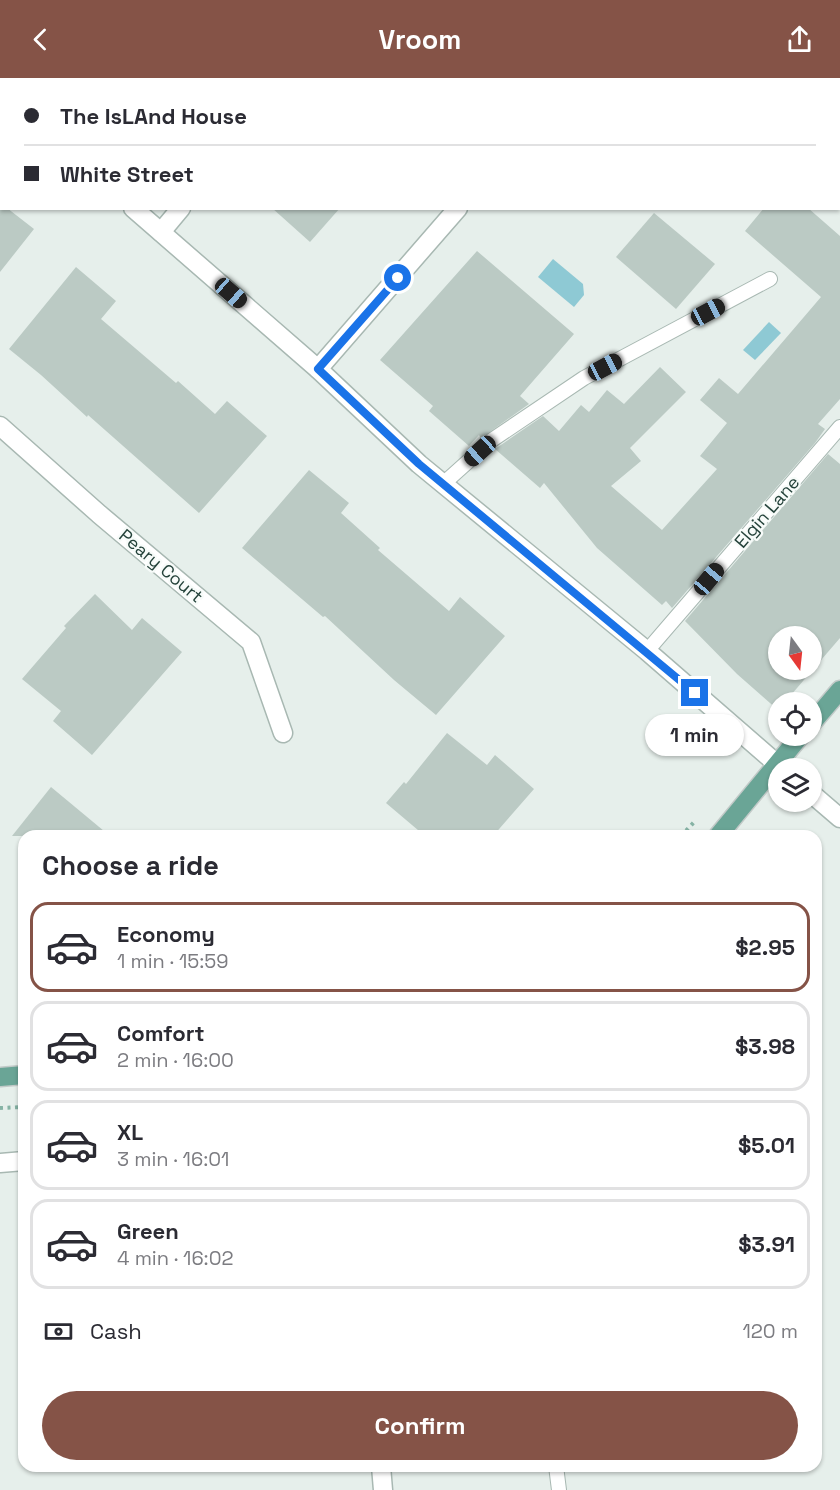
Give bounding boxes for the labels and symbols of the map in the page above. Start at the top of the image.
route start [384,264,411,291]
car [212,274,250,312]
car [688,296,728,328]
car [585,351,625,383]
car [461,432,499,470]
street label: Elgin Lane [729,471,804,552]
street label: Peary Court [115,524,208,607]
car [691,559,727,599]
north arrow [768,626,822,680]
route end [681,679,708,706]
callout: 1 min [646,714,744,756]

